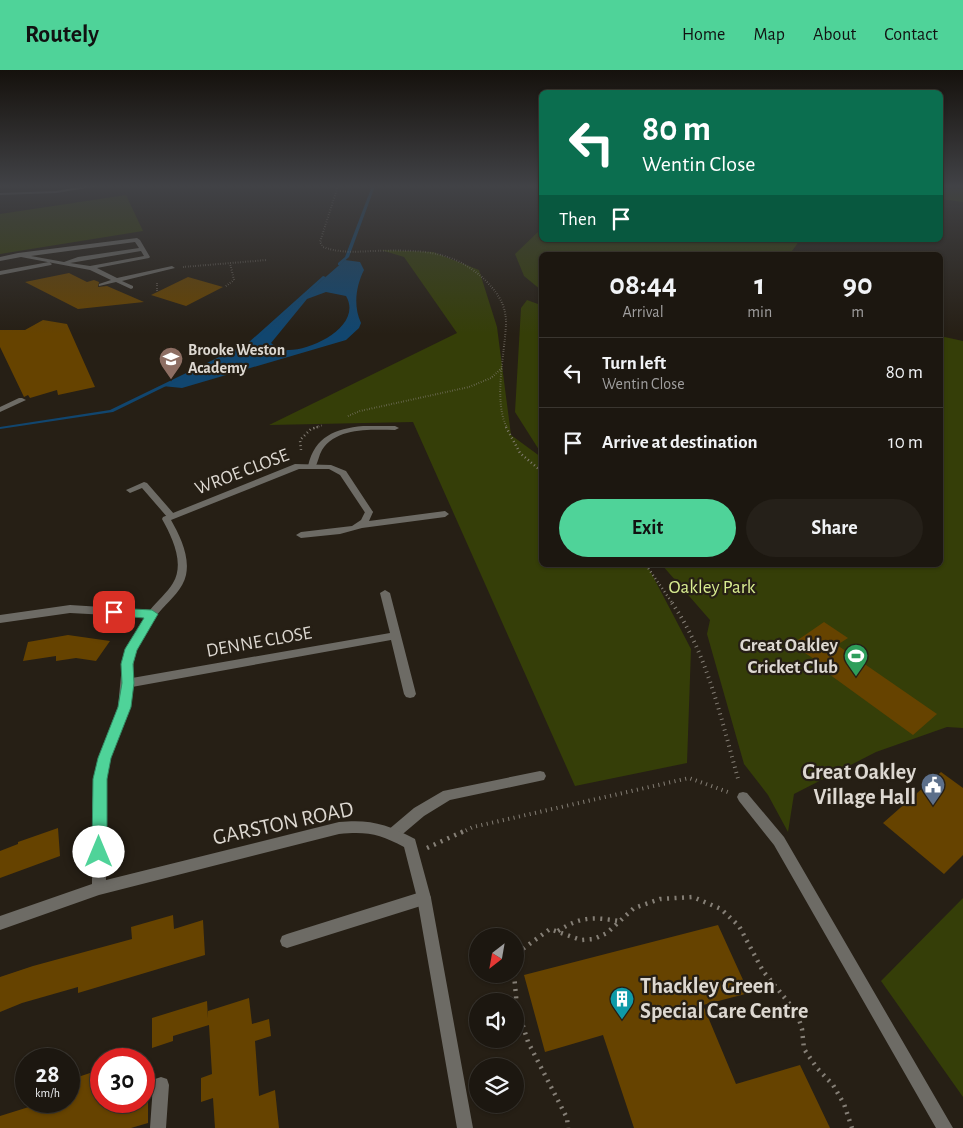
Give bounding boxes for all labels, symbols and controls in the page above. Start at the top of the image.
text: Routely [25,23,99,47]
text: Home [682,26,725,44]
text: Map [753,26,785,44]
text: About [813,26,856,44]
text: Contact [884,26,938,44]
icon: left [559,110,624,175]
text: 80 m [642,112,711,147]
text: Wentin Close [642,153,755,175]
icon: arrive [607,205,635,233]
text: Then [559,210,597,229]
text: 08:44 [609,270,677,300]
text: 1 [754,270,765,300]
text: 90 [843,270,873,300]
text: Arrival [623,304,664,320]
text: min [747,304,772,320]
text: m [851,304,864,320]
place label: Brooke Weston Academy [188,342,285,377]
school or university icon: Brooke Weston Academy [158,346,184,380]
text: Turn left [602,354,666,373]
icon: left [559,359,587,387]
text: 80 m [886,363,923,382]
text: Wentin Close [602,376,685,392]
icon: arrive [559,429,587,457]
text: Arrive at destination [602,433,758,452]
text: 10 m [888,433,923,452]
street label: WROE CLOSE [192,445,292,499]
button: Exit [559,499,736,557]
button: Share [746,499,923,557]
park label: Oakley Park [668,578,756,597]
pin [93,591,135,633]
icon: arrive [100,598,128,626]
street label: DENNE CLOSE [205,623,313,661]
place label: Great Oakley Cricket Club [740,636,839,677]
sports icon: Great Oakley Cricket Club [843,643,869,677]
place label: Great Oakley Village Hall [802,761,916,808]
public building icon: Great Oakley Village Hall [920,772,946,806]
street label: GARSTON ROAD [211,797,355,849]
position arrow [72,825,124,877]
north arrow [469,928,524,982]
map controls [469,928,524,1113]
place label: Thackley Green Special Care Centre [640,975,808,1022]
building icon: Thackley Green Special Care Centre [609,986,635,1020]
button: sound [469,993,524,1048]
speed limit sign: 30 [90,1048,155,1113]
button: layers [469,1058,524,1113]
text: 28 [35,1062,60,1087]
text: km/h [35,1087,60,1099]

